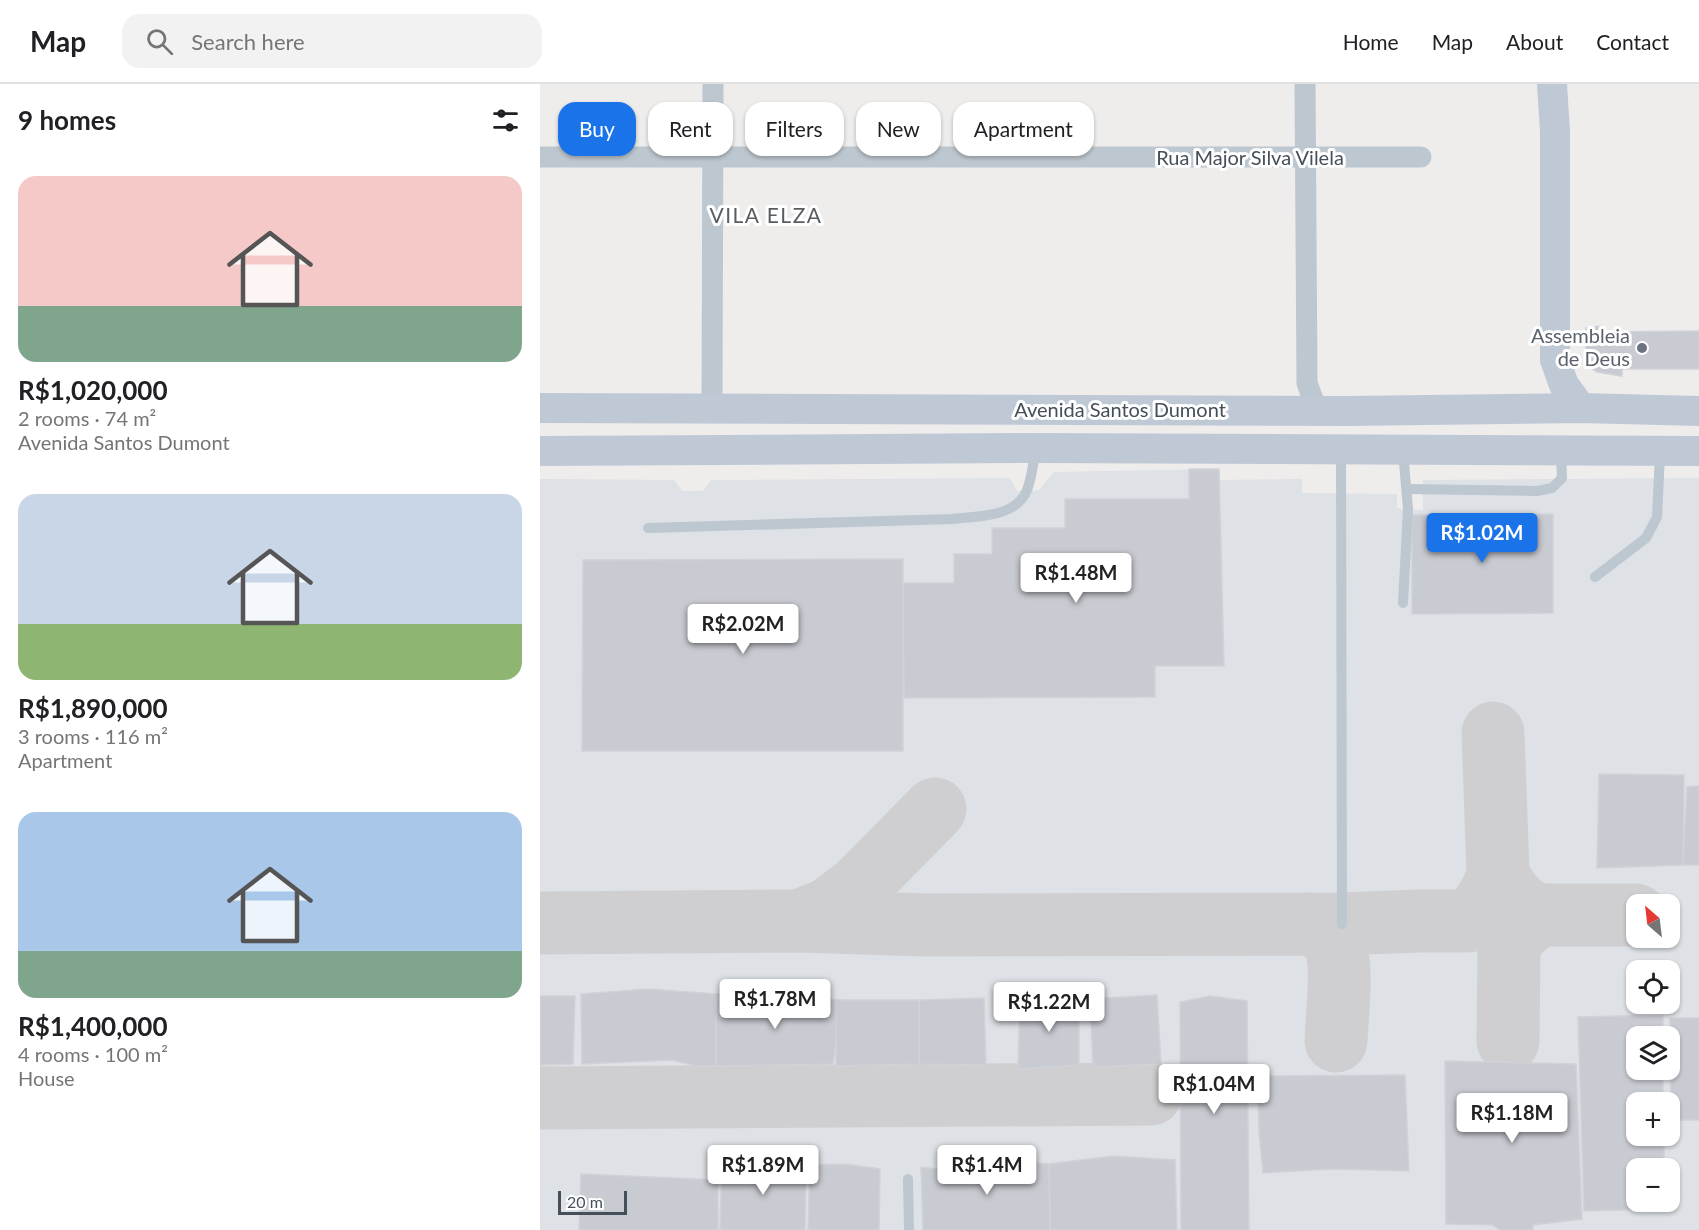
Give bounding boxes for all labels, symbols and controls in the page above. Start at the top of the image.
search box [122,14,542,68]
text: Map [30,24,86,58]
icon: search [143,25,176,58]
text: Search here [191,28,305,55]
text: Home [1343,29,1399,54]
text: Map [1432,29,1473,54]
text: About [1506,29,1563,54]
text: Contact [1596,29,1669,54]
chip: Buy [558,102,636,156]
chip: Rent [648,102,733,156]
chip: Filters [745,102,844,156]
chip: New [856,102,941,156]
chip: Apartment [953,102,1094,156]
text: 9 homes [18,104,116,136]
icon: filters [489,104,522,137]
street label: Rua Major Silva Vilela [1156,145,1344,169]
district label: VILA ELZA [709,202,823,227]
icon: home [216,215,324,323]
place label: Assembleia de Deus [1531,323,1630,370]
marker: Assembleia de Deus [1635,341,1649,355]
text: R$1,020,000 [18,374,168,406]
street label: Avenida Santos Dumont [1014,397,1226,421]
text: 2 rooms · 74 m² [18,406,156,430]
text: Avenida Santos Dumont [18,430,230,454]
pin: R$1.02M [1427,513,1537,564]
text: R$1.02M [1441,520,1523,544]
icon: home [216,533,324,641]
pin: R$1.48M [1021,553,1131,604]
text: R$1.48M [1035,560,1117,584]
pin: R$2.02M [688,604,798,655]
text: R$2.02M [702,611,784,635]
text: R$1,890,000 [18,692,168,724]
text: 3 rooms · 116 m² [18,724,168,748]
text: Apartment [18,748,112,772]
icon: home [216,851,324,959]
north arrow [1626,894,1680,948]
map controls [1626,894,1680,1212]
button: locate [1626,960,1680,1014]
pin: R$1.78M [720,979,830,1030]
pin: R$1.22M [994,982,1104,1033]
text: R$1.78M [734,986,816,1010]
text: R$1.22M [1008,989,1090,1013]
text: R$1,400,000 [18,1010,168,1042]
button: layers [1626,1026,1680,1080]
text: 4 rooms · 100 m² [18,1042,168,1066]
pin: R$1.04M [1159,1064,1269,1115]
text: House [18,1066,75,1090]
text: R$1.04M [1173,1071,1255,1095]
button: + [1626,1092,1680,1146]
pin: R$1.18M [1457,1093,1567,1144]
text: R$1.18M [1471,1100,1553,1124]
pin: R$1.89M [708,1145,818,1196]
pin: R$1.4M [938,1145,1036,1196]
text: R$1.89M [722,1152,804,1176]
text: R$1.4M [951,1152,1023,1176]
button: − [1626,1158,1680,1212]
scale bar [558,1188,627,1216]
text: 20 m [567,1192,603,1211]

